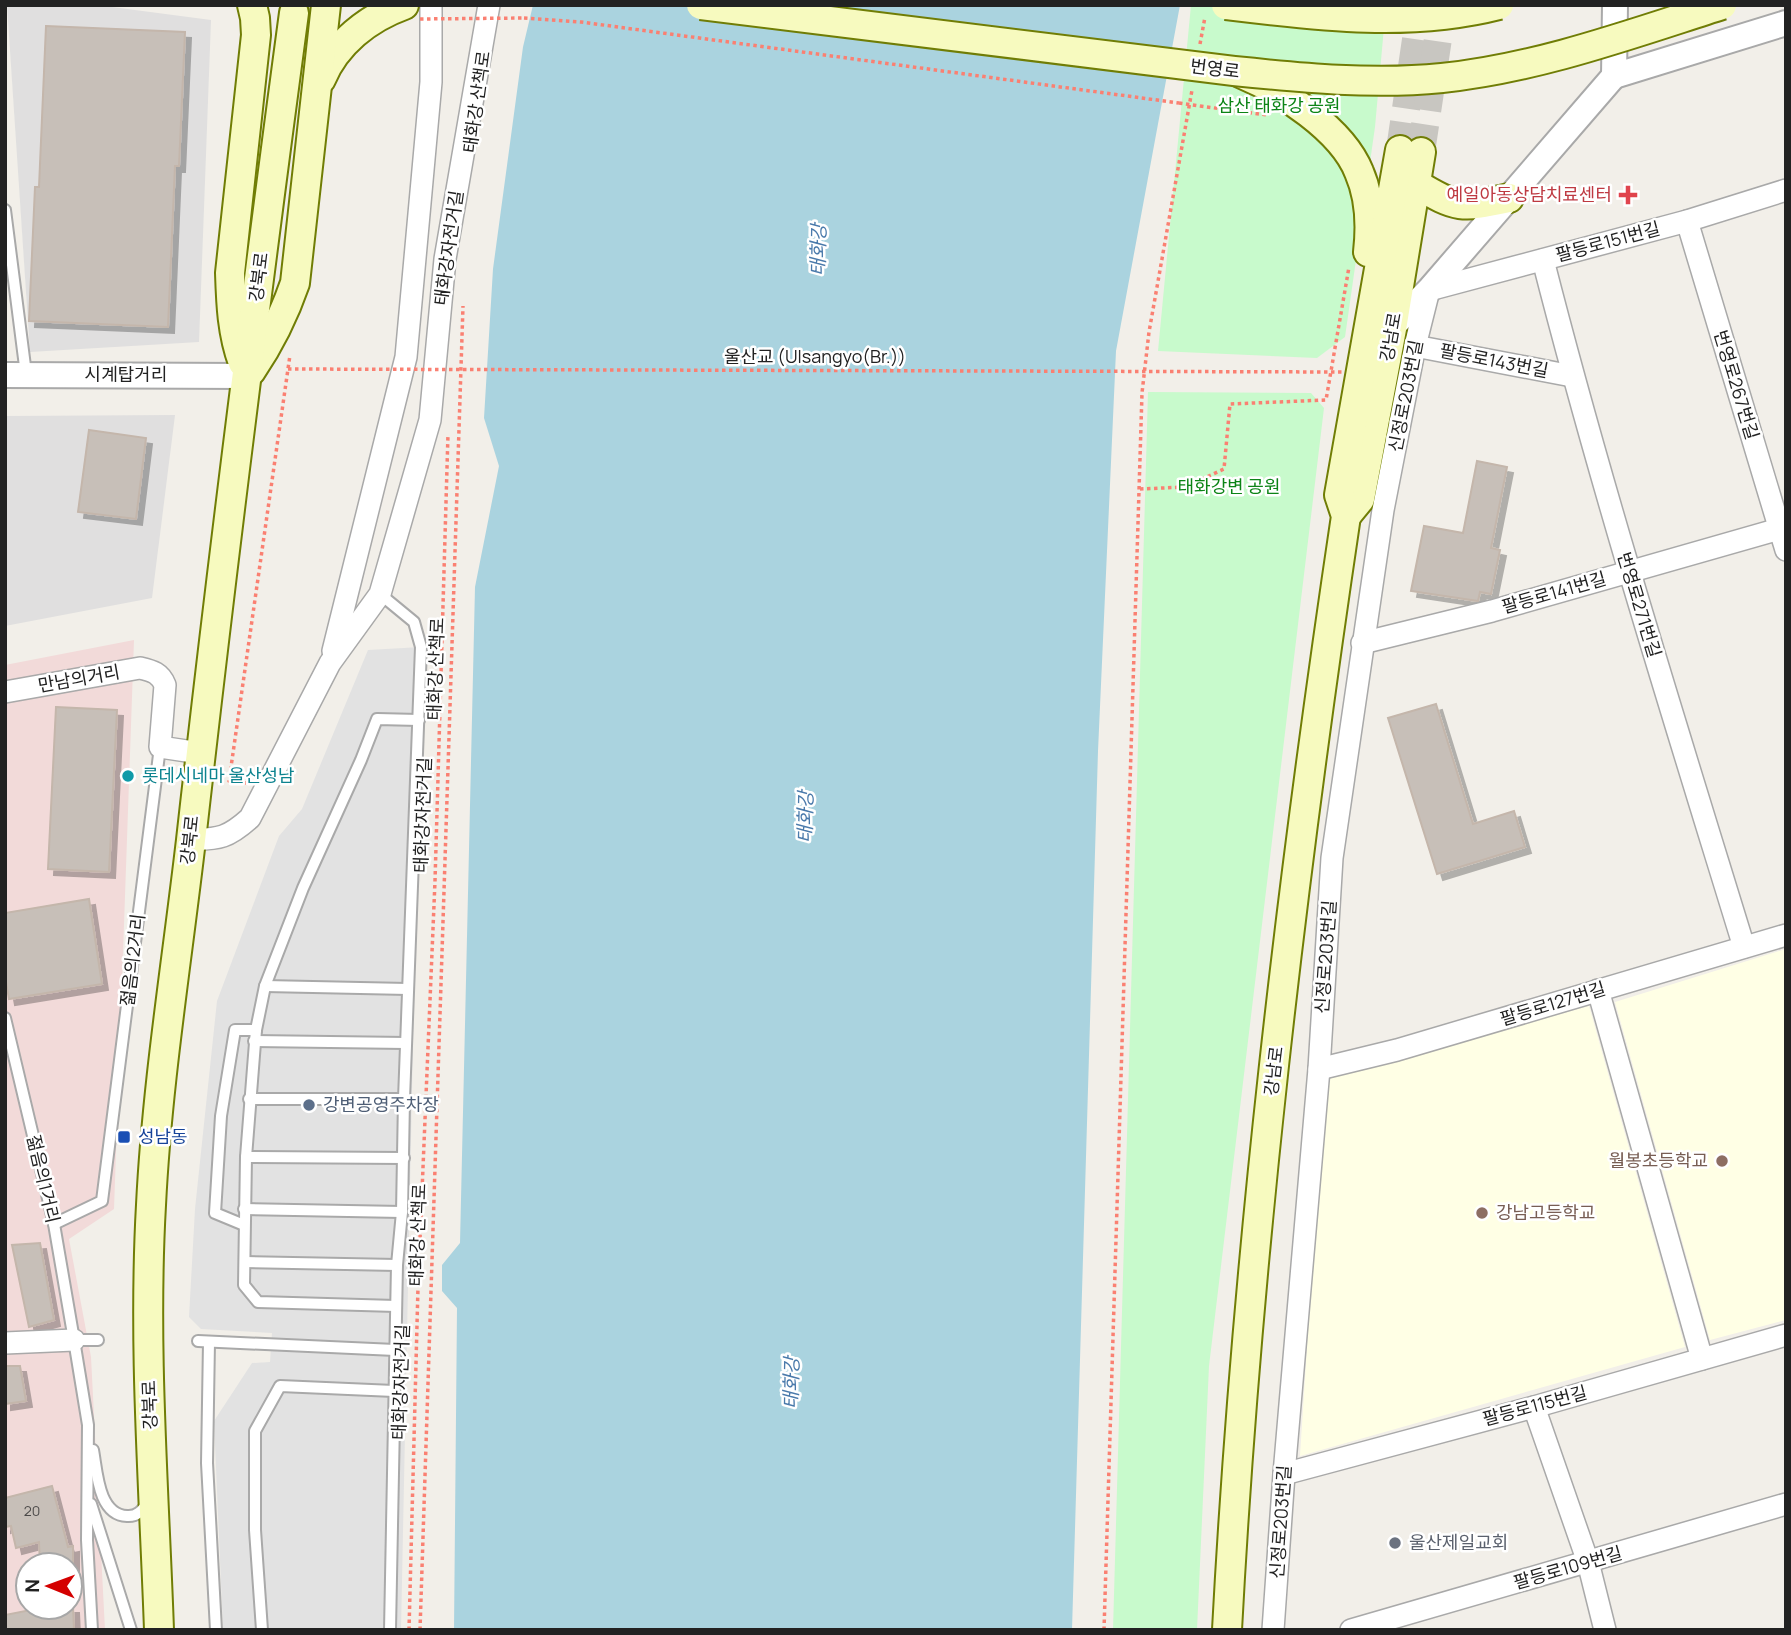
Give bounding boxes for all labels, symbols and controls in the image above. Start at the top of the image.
street label: 태화강 산책로 [457,49,495,155]
street label: 번영로 [1189,53,1241,83]
park label: 삼산 태화강 공원 [1217,93,1341,117]
place label: 예일아동상담치료센터 [1446,182,1612,206]
marker: 예일아동상담치료센터 [1618,185,1638,205]
street label: 태화강자전거길 [428,189,468,307]
street label: 팔등로151번길 [1553,216,1663,267]
water label: 태화강 [805,221,831,276]
street label: 강북로 [243,251,273,303]
street label: 강남로 [1374,310,1406,363]
street label: 번영로267번길 [1709,327,1765,442]
street label: 신정로203번길 [1382,338,1428,454]
street label: 팔등로143번길 [1438,338,1551,382]
street label: 울산교 (Ulsangyo(Br.)) [724,344,906,368]
street label: 시계탑거리 [85,362,167,386]
park label: 태화강변 공원 [1178,474,1280,498]
street label: 번영로271번길 [1613,549,1667,660]
street label: 팔등로141번길 [1499,566,1609,618]
street label: 태화강 산책로 [421,617,449,721]
street label: 만남의거리 [36,659,122,697]
street label: 태화강자전거길 [408,757,436,873]
place label: 롯데시네마 울산성남 [142,763,295,787]
marker: 롯데시네마 울산성남 [120,768,136,784]
water label: 태화강 [792,788,818,843]
street label: 강북로 [174,814,204,866]
street label: 신정로203번길 [1309,899,1341,1015]
street label: 젊음의2거리 [114,912,150,1008]
street label: 팔등로127번길 [1497,976,1608,1030]
street label: 강남로 [1258,1045,1288,1097]
place label: 강변공영주차장 [323,1092,439,1116]
marker: 강변공영주차장 [301,1097,317,1113]
place label: 성남동 [138,1124,188,1148]
marker: 성남동 [116,1129,132,1145]
street label: 젊음의1거리 [22,1132,66,1225]
place label: 월봉초등학교 [1609,1148,1708,1172]
marker: 월봉초등학교 [1714,1153,1730,1169]
street label: 태화강 산책로 [403,1183,431,1287]
place label: 강남고등학교 [1496,1200,1595,1224]
marker: 강남고등학교 [1474,1205,1490,1221]
street label: 태화강자전거길 [386,1324,414,1440]
water label: 태화강 [778,1354,804,1409]
street label: 강북로 [136,1380,162,1430]
street label: 팔등로115번길 [1480,1380,1590,1431]
street label: 신정로203번길 [1264,1464,1296,1580]
house number: 20 [24,1501,40,1520]
place label: 울산제일교회 [1409,1530,1508,1554]
marker: 울산제일교회 [1387,1535,1403,1551]
street label: 팔등로109번길 [1511,1540,1625,1594]
north arrow [14,1551,84,1621]
text: N [19,1579,45,1593]

